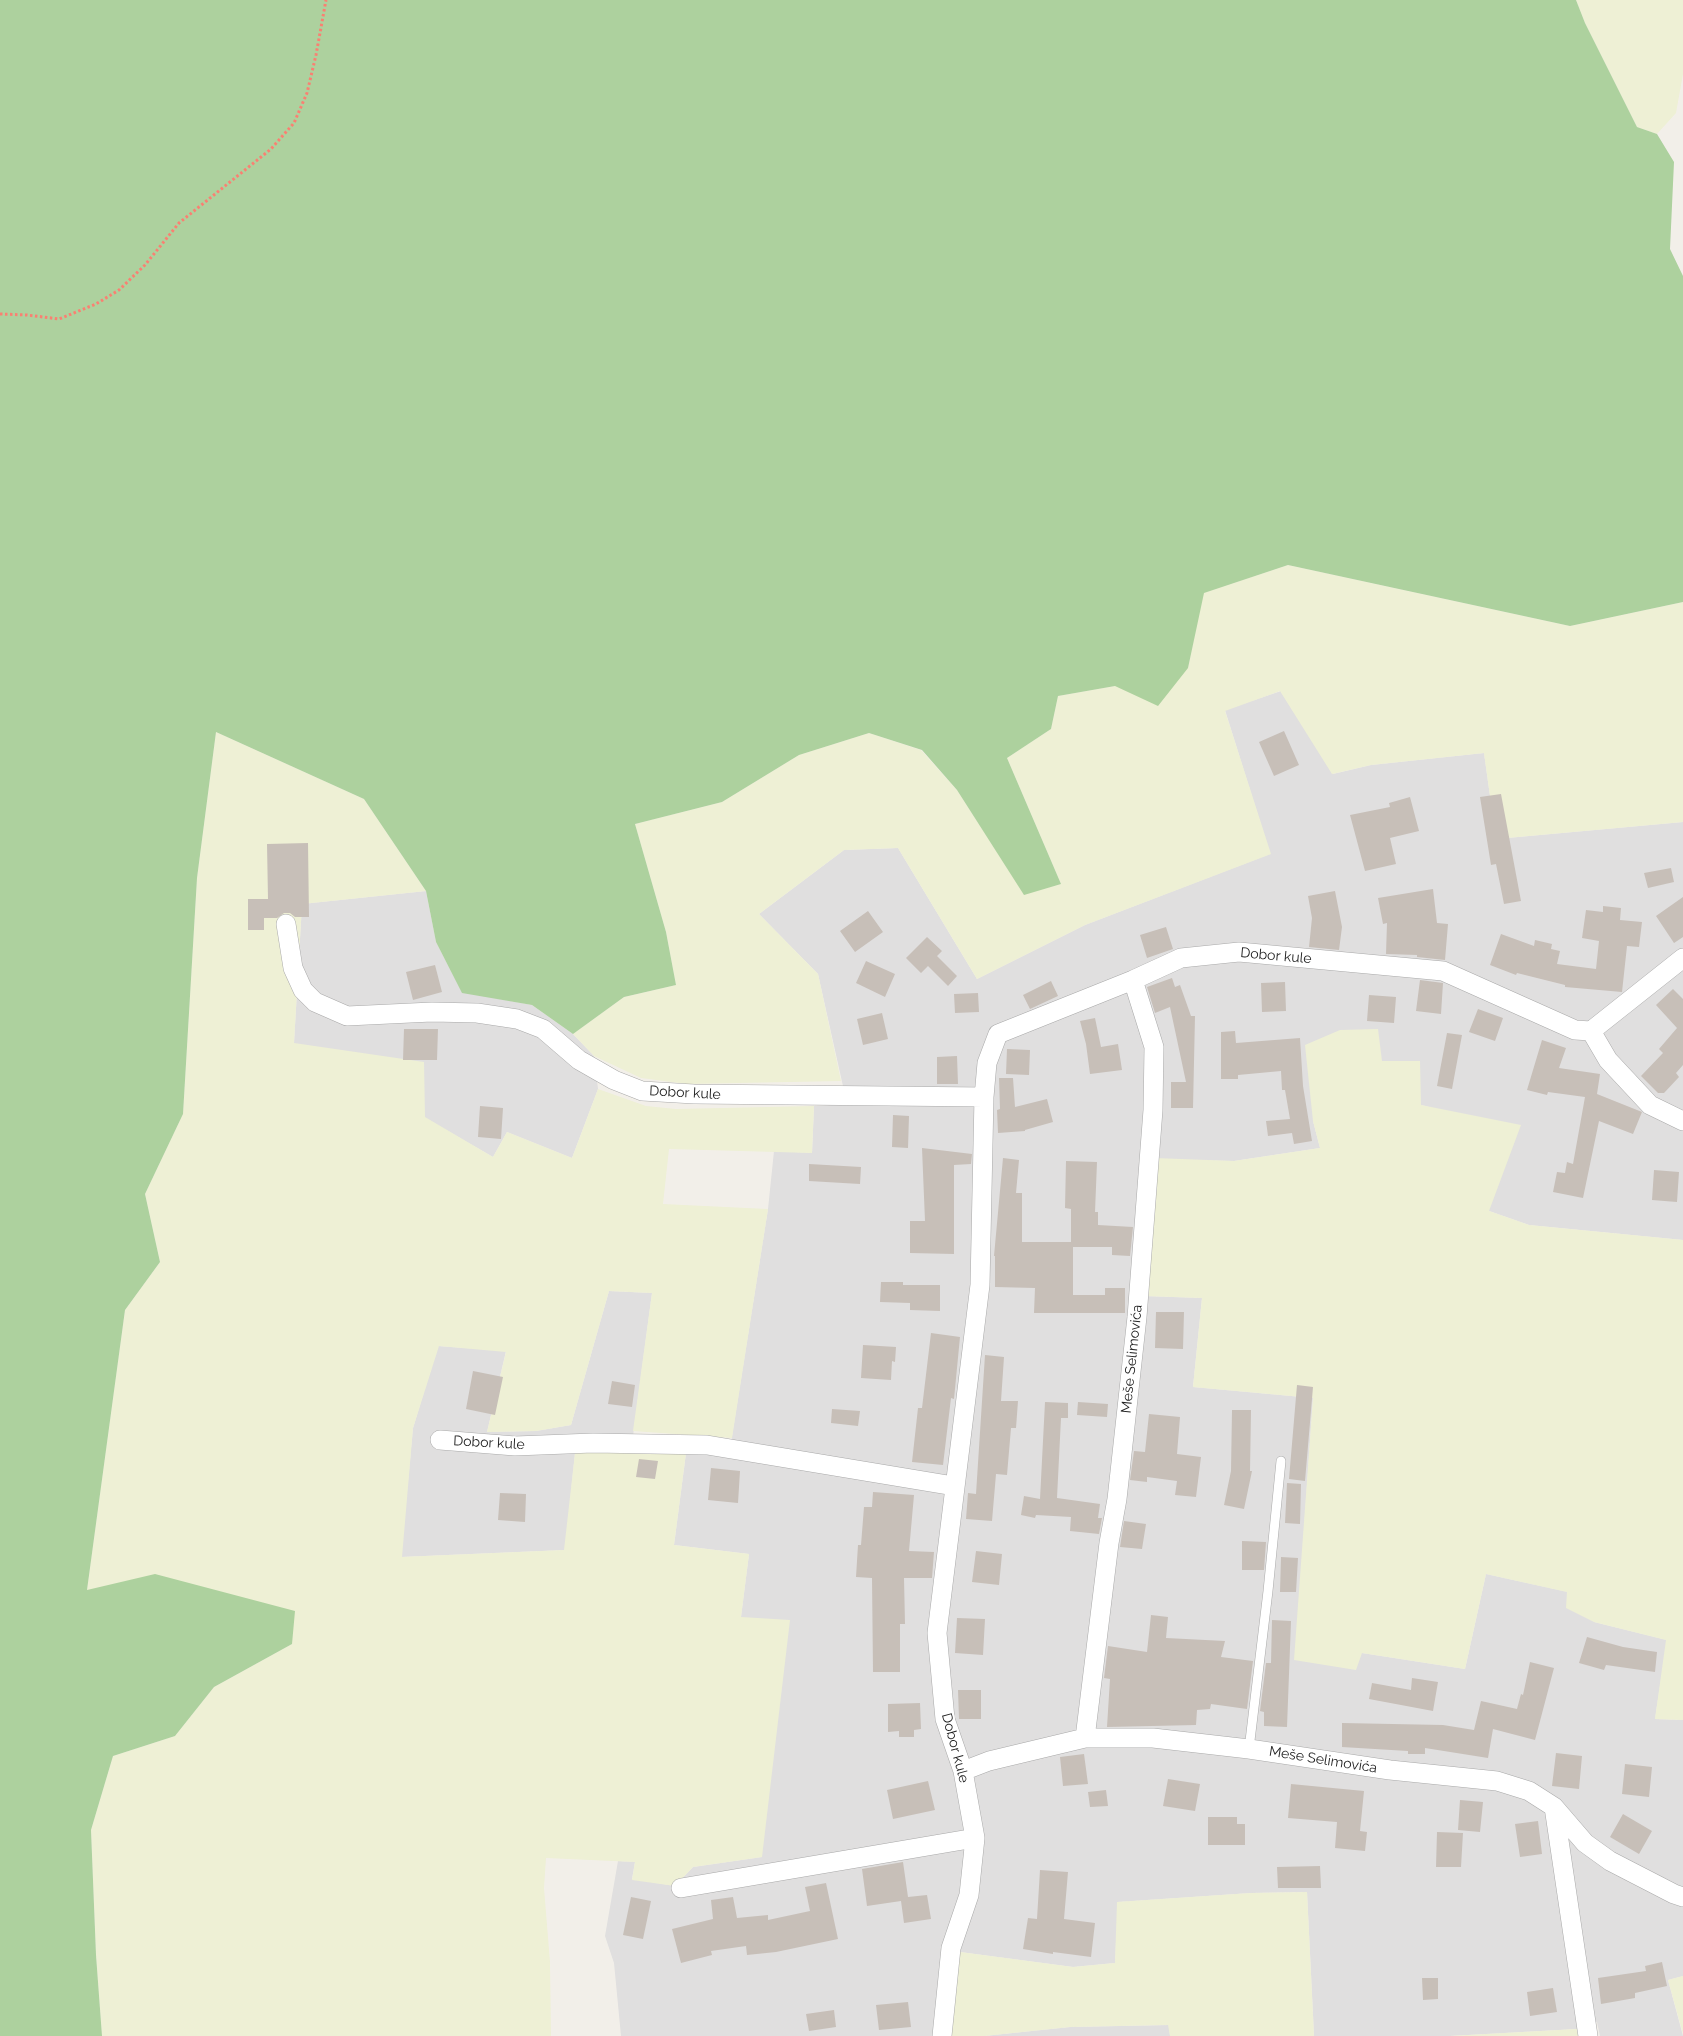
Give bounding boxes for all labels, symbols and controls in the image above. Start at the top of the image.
street label: Dobor kule [1240,945,1312,967]
street label: Dobor kule [649,1083,721,1103]
street label: Meše Selimovića [1118,1304,1146,1414]
street label: Dobor kule [453,1433,525,1453]
street label: Dobor kule [938,1711,972,1785]
street label: Meše Selimovića [1268,1743,1378,1777]

